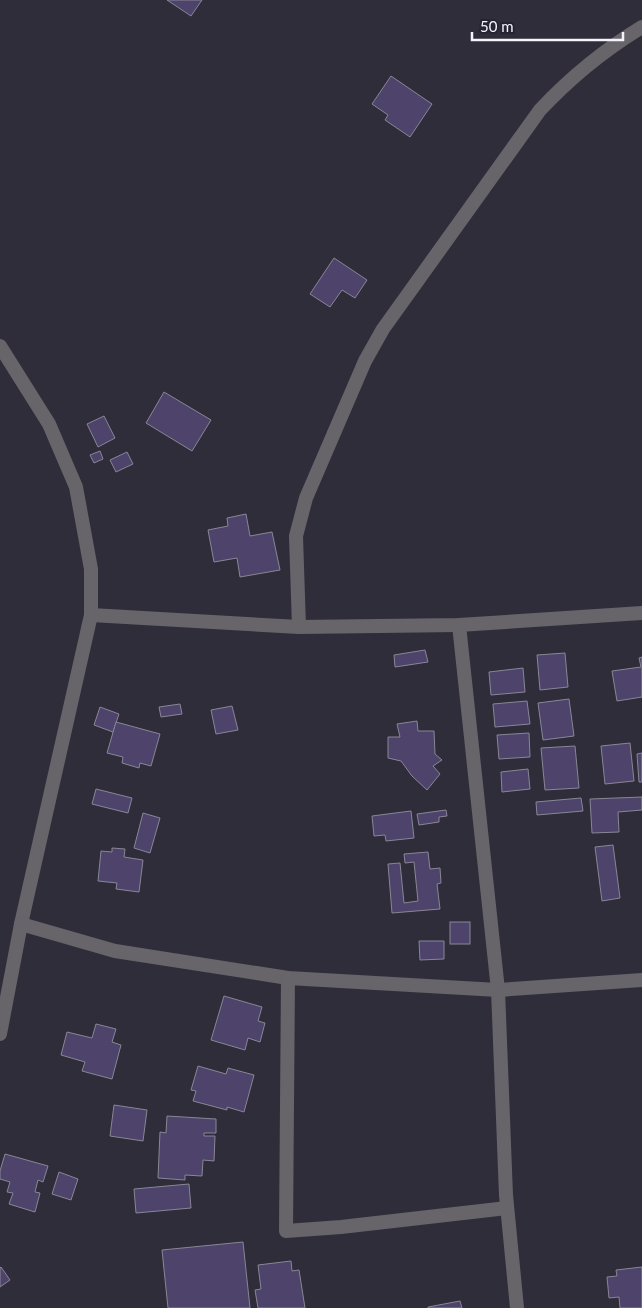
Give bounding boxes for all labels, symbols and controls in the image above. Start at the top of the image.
scale bar [472,10,623,42]
text: 50 m [480,17,514,35]

